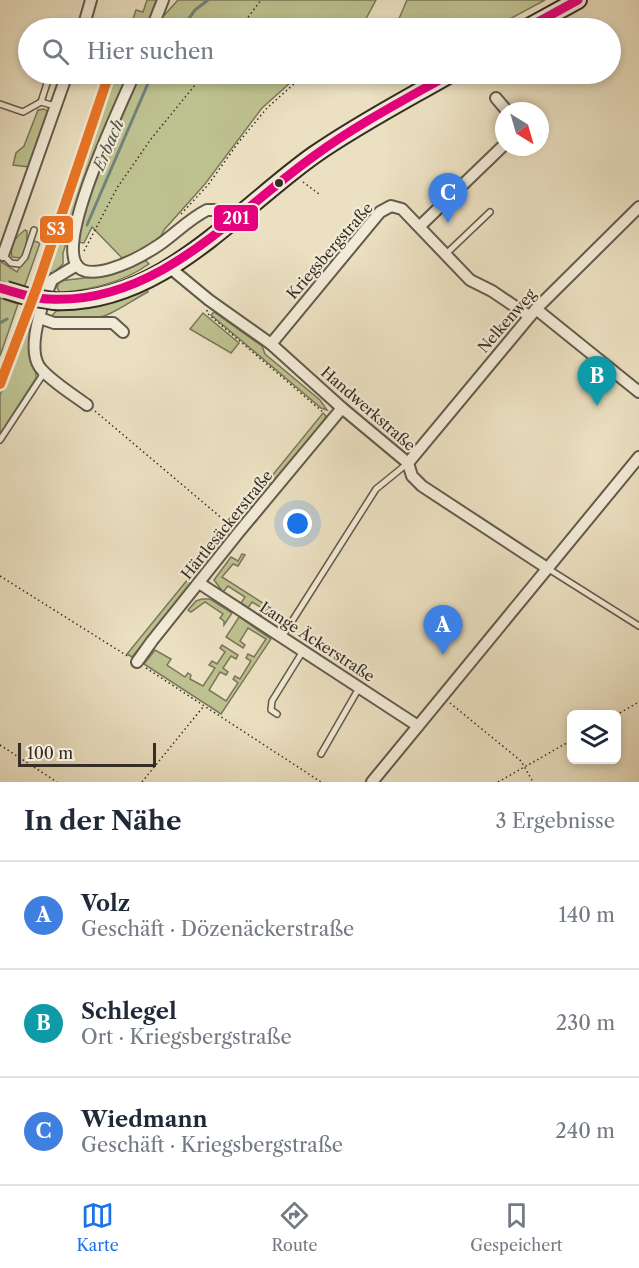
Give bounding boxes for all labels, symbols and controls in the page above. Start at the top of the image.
search box [18,18,621,84]
icon: search [39,35,72,68]
text: Hier suchen [87,38,214,65]
north arrow [495,102,549,156]
water label: Erbach [88,116,128,175]
pin: C [428,174,468,223]
unlabelled marker [273,177,285,189]
street label: Kriegsbergstraße [283,198,377,303]
line badge: 201 [213,204,259,232]
text: 201 [223,208,250,228]
line badge: S3 [39,215,74,244]
text: S3 [46,219,66,239]
street label: Nelkenweg [474,285,540,357]
pin: B [578,356,616,406]
street label: Handwerkstraße [317,362,420,455]
street label: Härtlesäckerstraße [177,466,276,583]
your location [283,509,312,538]
street label: Lange Äckerstraße [256,597,378,686]
pin: A [424,606,462,655]
map controls [567,710,621,764]
button: layers [567,710,621,764]
scale bar [18,740,156,768]
text: 100 m [27,743,73,763]
text: In der Nähe [24,805,181,837]
text: 3 Ergebnisse [496,809,615,833]
text: Volz [81,890,130,917]
text: A [36,903,51,927]
text: 140 m [558,903,615,927]
text: Geschäft · Dözenäckerstraße [81,917,354,941]
text: Schlegel [81,998,177,1025]
text: B [36,1011,51,1035]
text: 230 m [556,1011,615,1035]
text: Ort · Kriegsbergstraße [81,1025,292,1049]
text: Wiedmann [81,1106,208,1133]
text: C [35,1119,52,1143]
text: 240 m [555,1119,615,1143]
text: Geschäft · Kriegsbergstraße [81,1133,343,1157]
tab: Karte [76,1199,119,1255]
tab: Route [272,1199,317,1255]
tab: Gespeichert [470,1199,563,1255]

